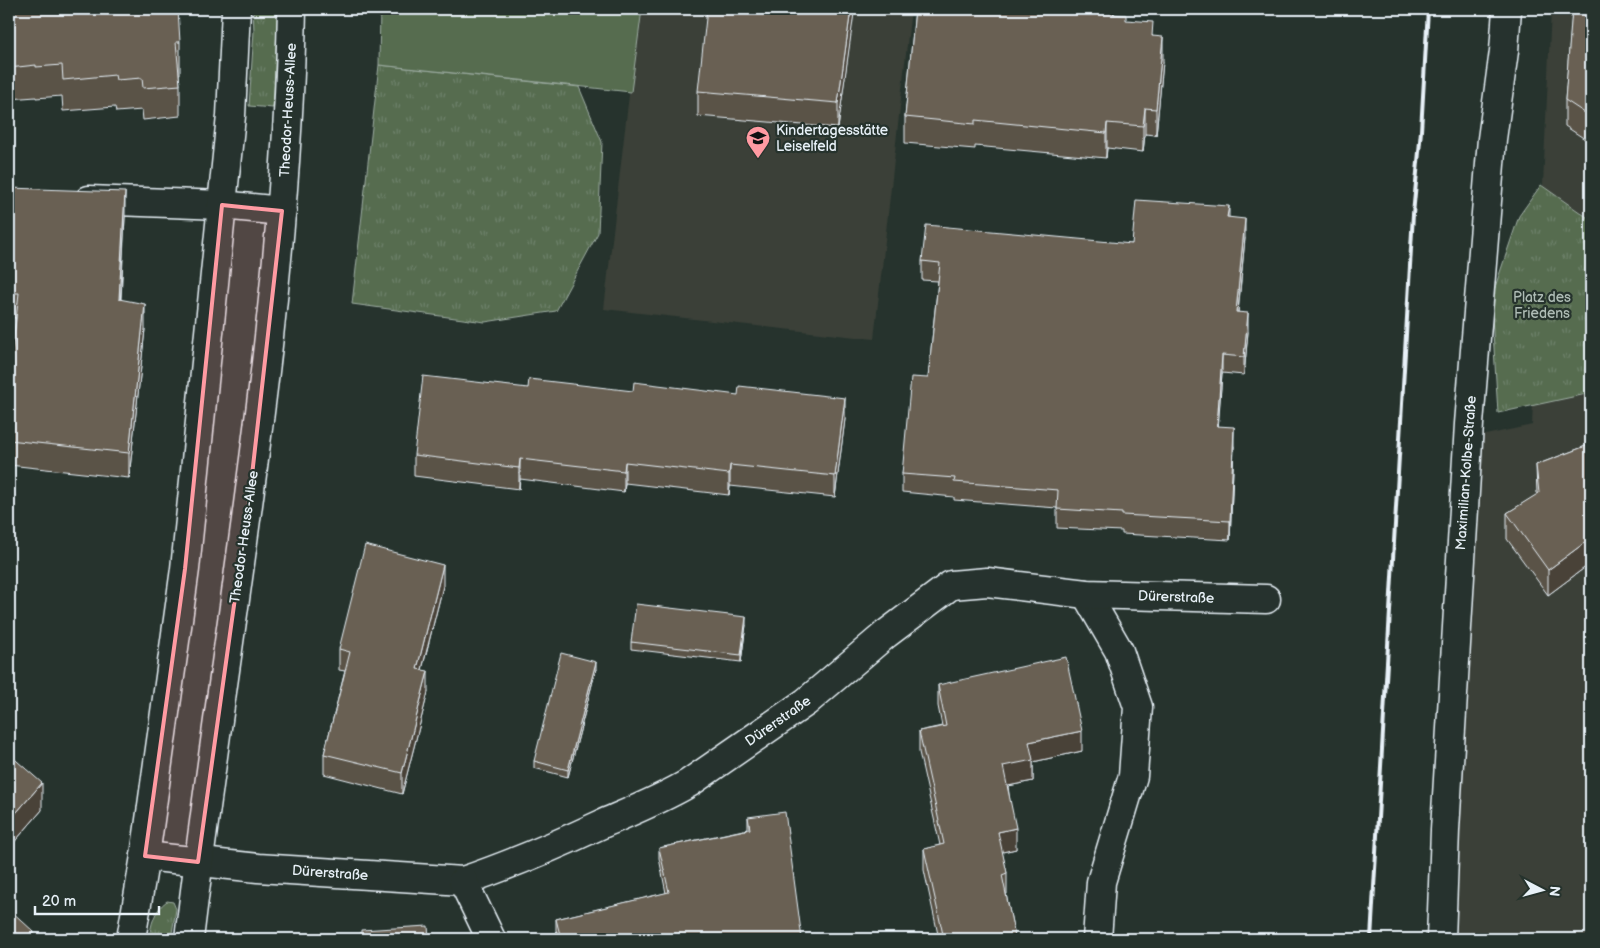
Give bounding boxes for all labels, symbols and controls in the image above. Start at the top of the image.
street label: Theodor-Heuss-Allee [276,43,300,177]
place label: Kindertagesstätte Leiselfeld [776,122,888,155]
school or university icon: Kindertagesstätte Leiselfeld [745,125,771,159]
park label: Platz des Friedens [1513,289,1571,322]
street label: Maximilian-Kolbe-Straße [1452,395,1480,551]
street label: Theodor-Heuss-Allee [226,469,262,605]
street label: Dürerstraße [1138,587,1214,607]
street label: Dürerstraße [742,692,814,750]
street label: Dürerstraße [291,862,369,884]
north arrow [1518,866,1568,916]
scale bar [35,883,159,915]
text: N [1545,885,1563,897]
text: 20 m [42,892,76,911]

